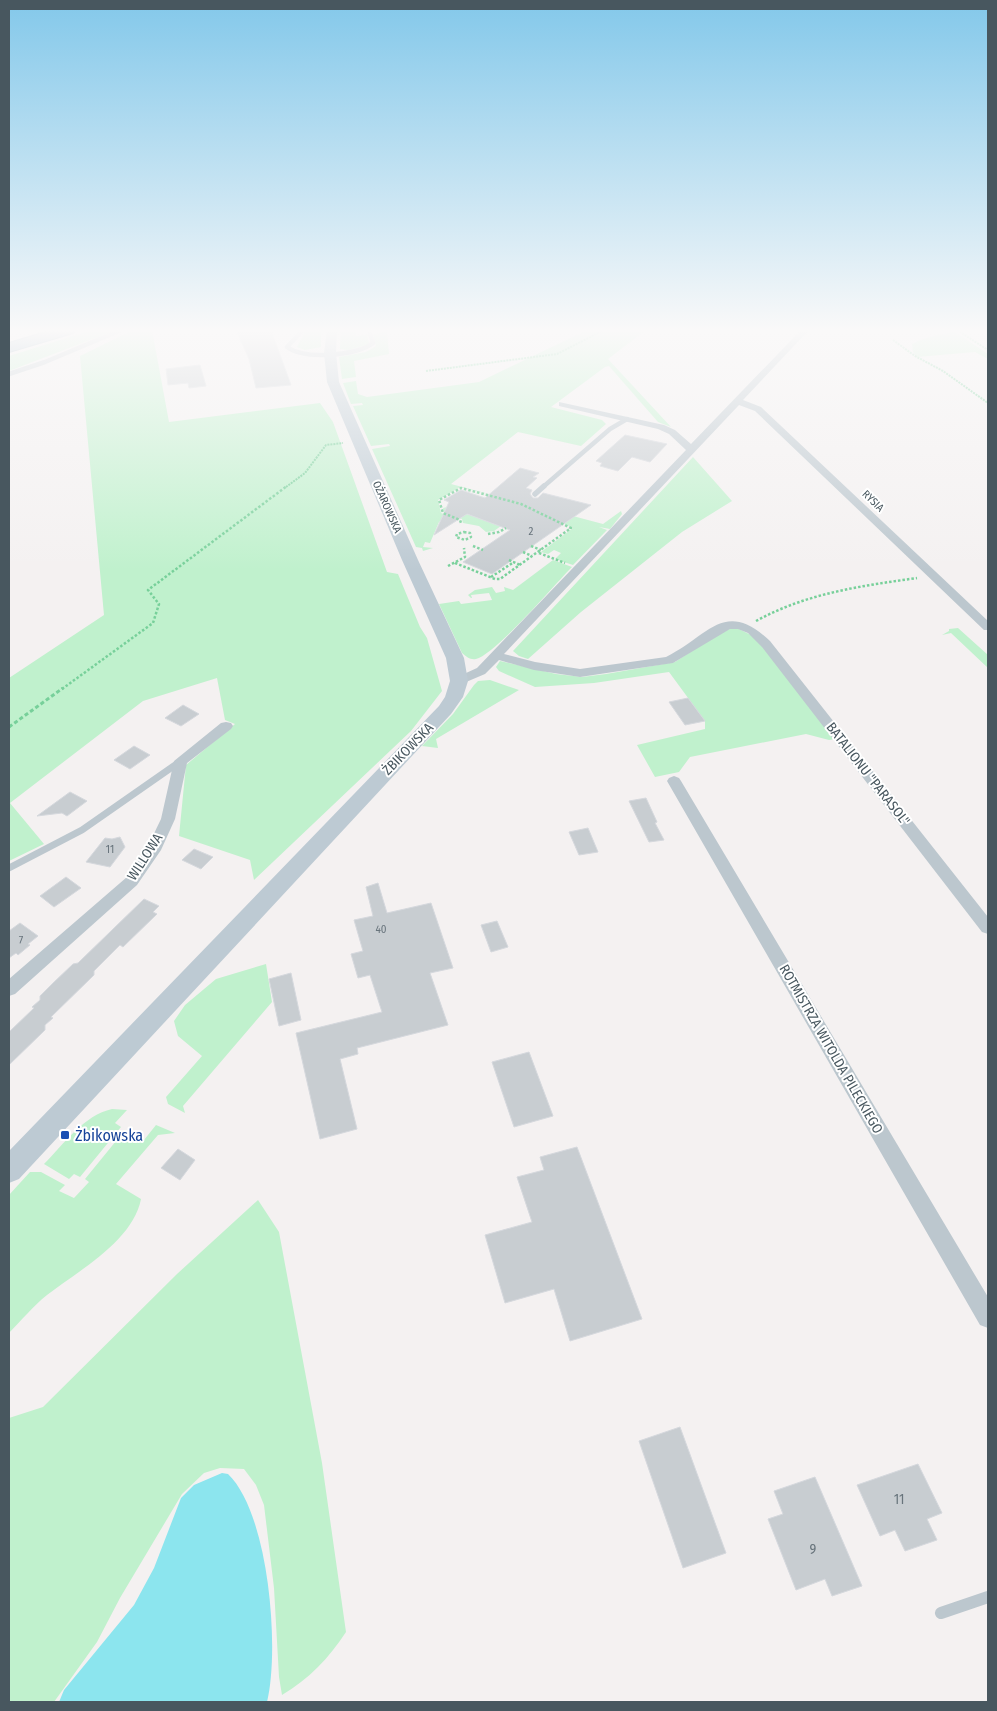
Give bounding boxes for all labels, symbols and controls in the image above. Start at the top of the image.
street label: OŻAROWSKA [370,479,405,535]
street label: RYSIA [859,488,887,515]
house number: 2 [529,525,534,538]
street label: ŻBIKOWSKA [379,719,437,779]
street label: BATALIONU "PARASOL" [823,719,913,829]
street label: WILLOWA [124,830,167,884]
house number: 11 [106,843,114,856]
house number: 40 [375,923,387,936]
house number: 7 [19,934,24,947]
street label: ROTMISTRZA WITOLDA PILECKIEGO [776,961,887,1137]
place label: Żbikowska [75,1126,143,1145]
marker: Żbikowska [59,1129,71,1141]
house number: 11 [894,1491,904,1508]
house number: 9 [810,1541,817,1558]

